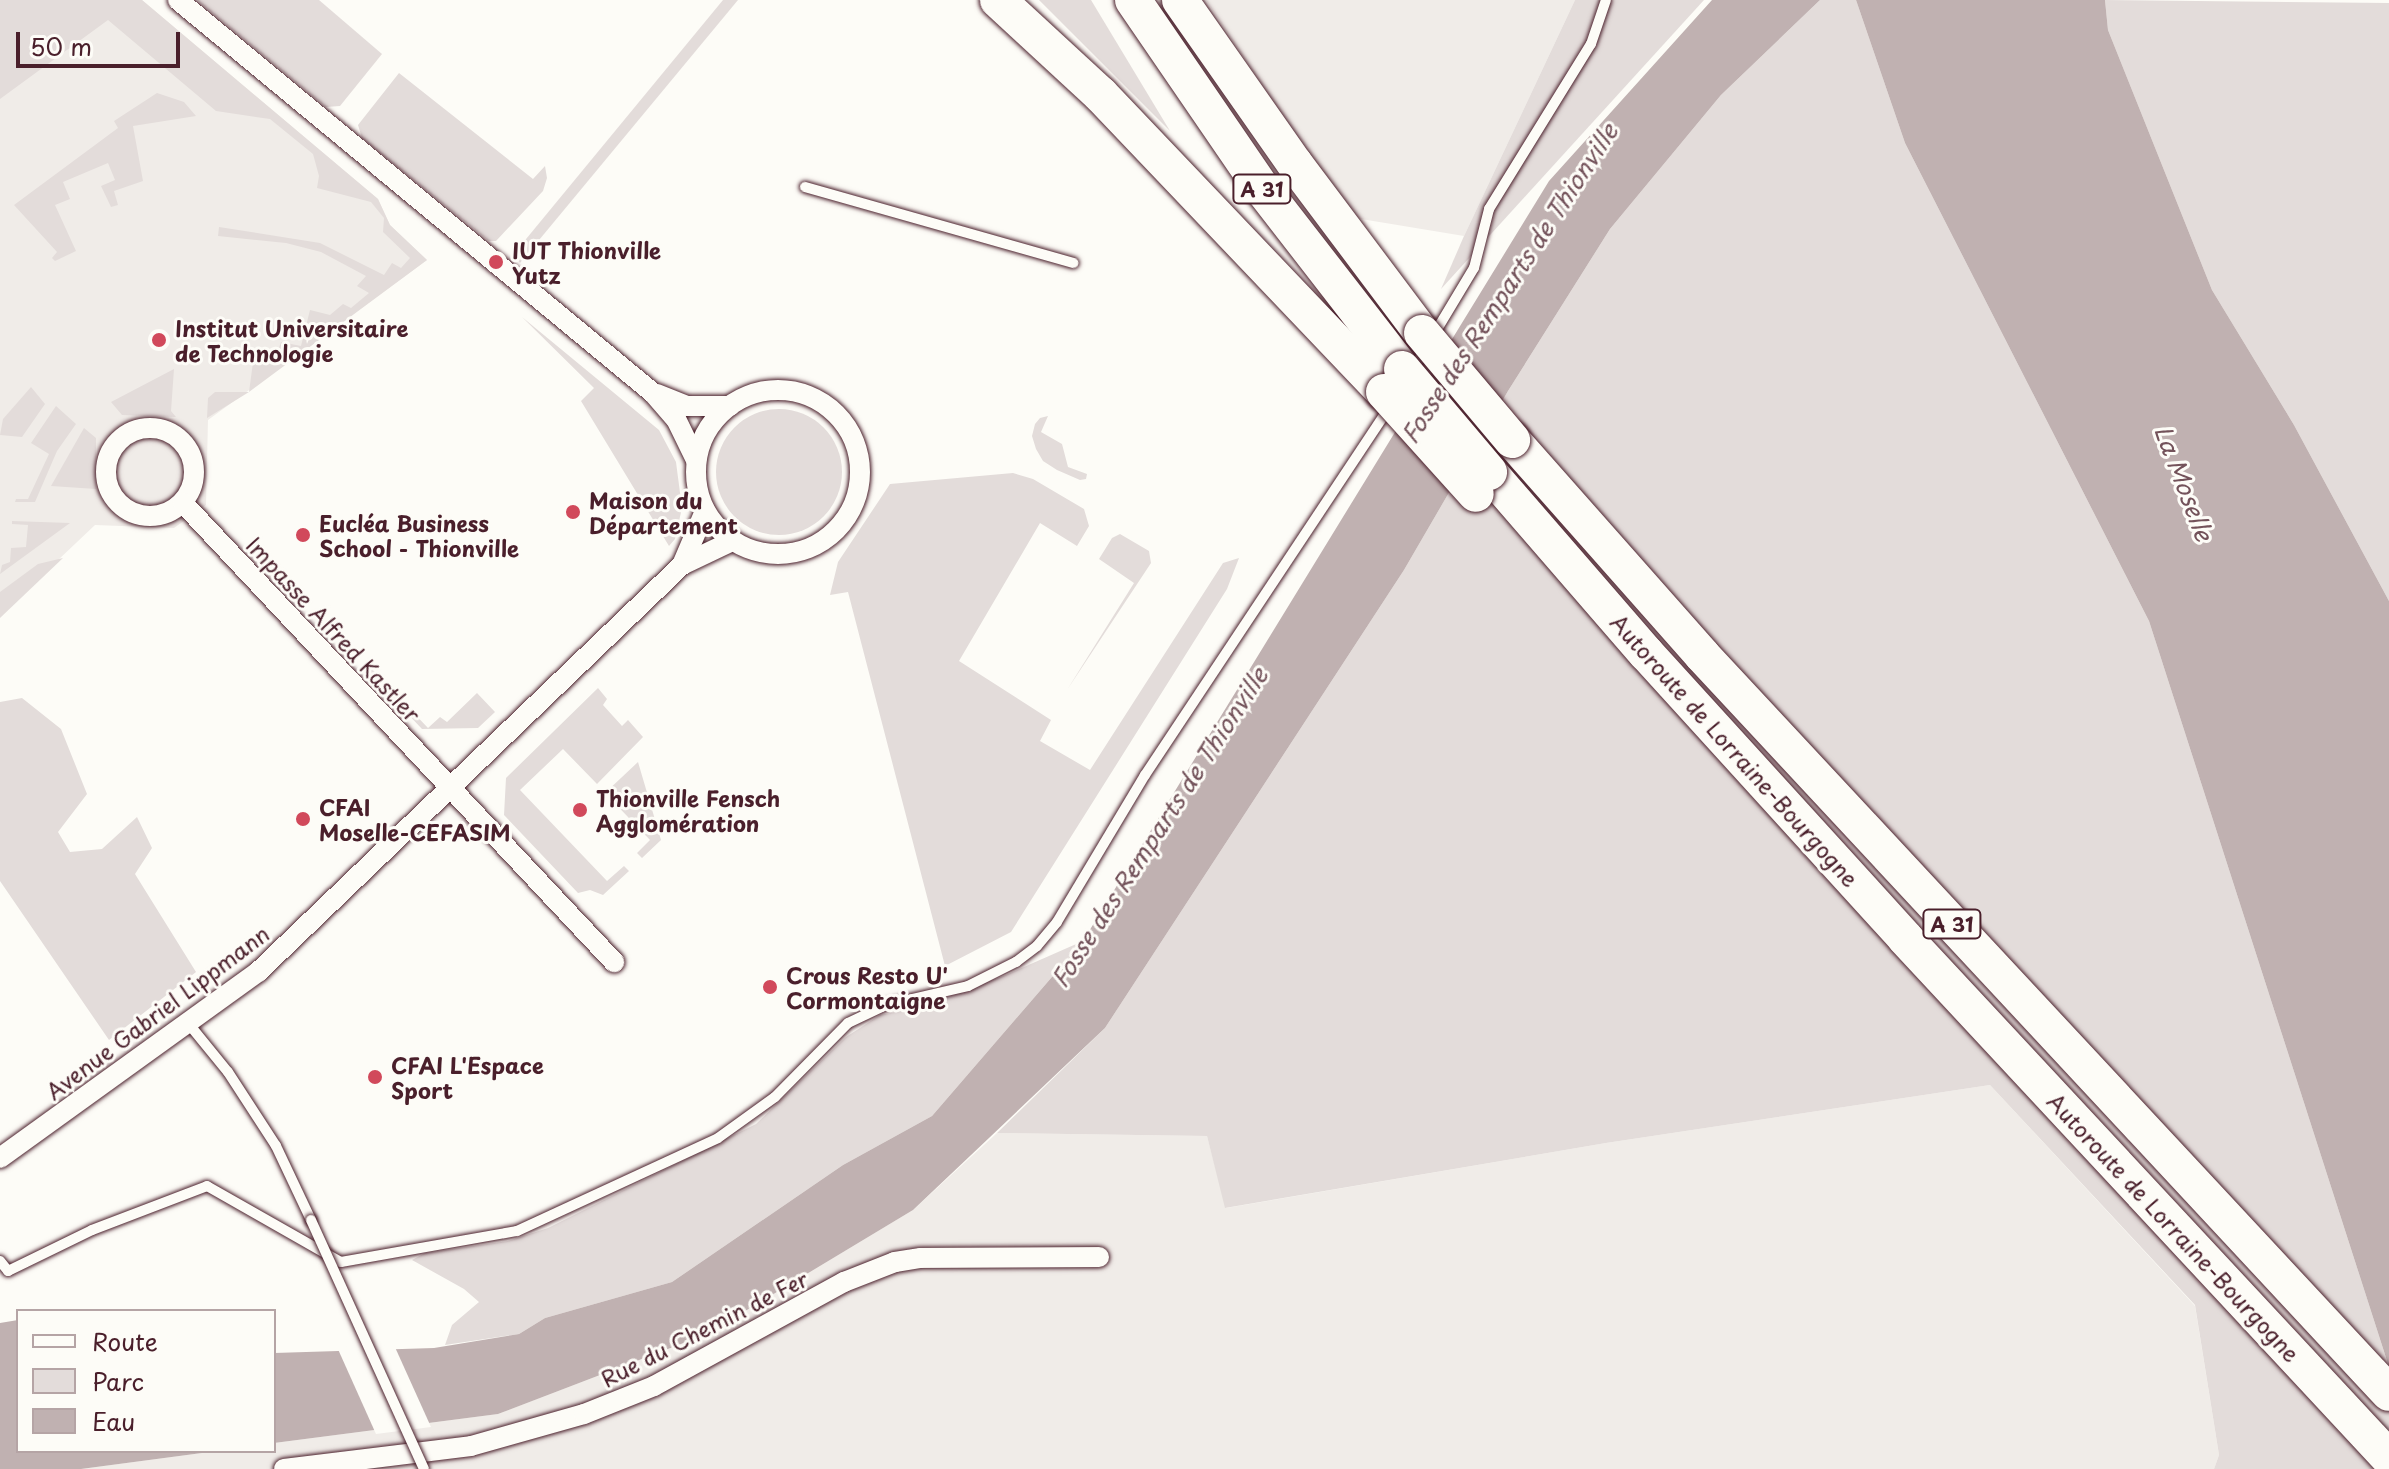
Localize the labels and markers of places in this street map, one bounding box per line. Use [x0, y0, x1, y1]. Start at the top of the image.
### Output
place label: IUT Thionville Yutz [512, 236, 661, 288]
marker: IUT Thionville Yutz [487, 253, 505, 271]
place label: Institut Universitaire de Technologie [175, 314, 408, 366]
marker: Institut Universitaire de Technologie [150, 331, 168, 349]
place label: Maison du Département [589, 486, 738, 538]
marker: Maison du Département [564, 503, 582, 521]
place label: Eucléa Business School - Thionville [319, 509, 520, 560]
marker: Eucléa Business School - Thionville [294, 526, 312, 544]
place label: Thionville Fensch Agglomération [596, 784, 780, 836]
place label: CFAI Moselle-CEFASIM [319, 793, 511, 844]
marker: Thionville Fensch Agglomération [571, 801, 589, 819]
marker: CFAI Moselle-CEFASIM [294, 810, 312, 828]
place label: Crous Resto U' Cormontaigne [786, 961, 948, 1012]
marker: Crous Resto U' Cormontaigne [761, 978, 779, 996]
place label: CFAI L'Espace Sport [391, 1051, 544, 1102]
marker: CFAI L'Espace Sport [366, 1068, 384, 1086]

